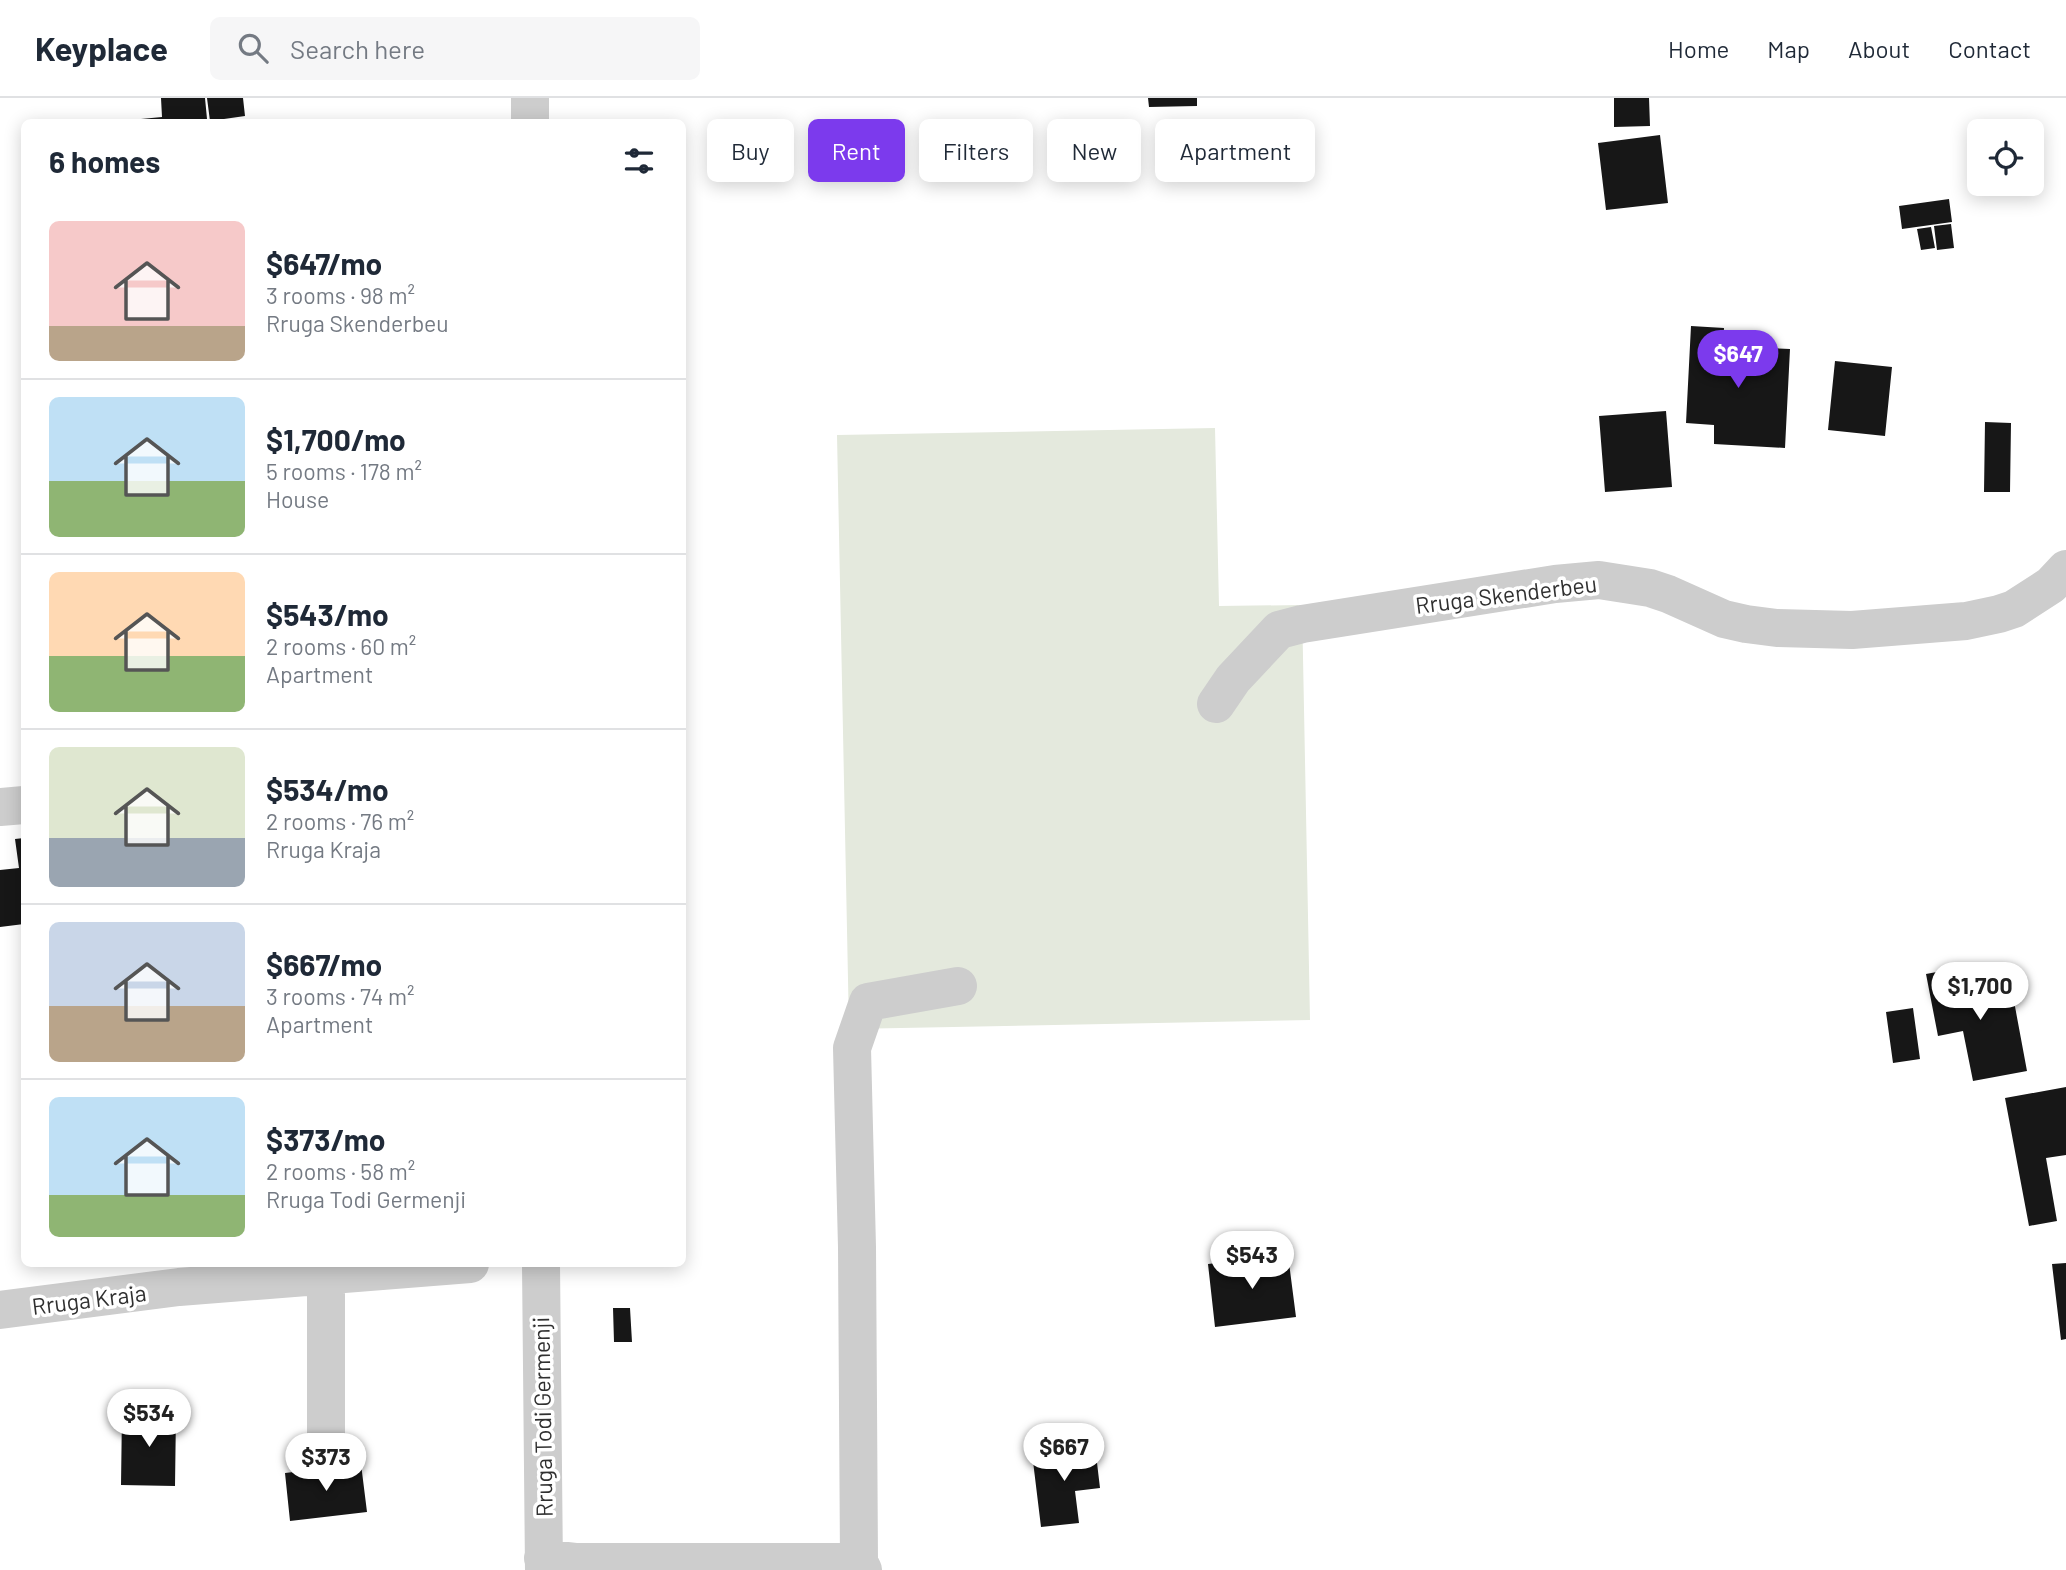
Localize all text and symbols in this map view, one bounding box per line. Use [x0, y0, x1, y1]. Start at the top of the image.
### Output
search box [210, 17, 700, 80]
text: Keyplace [35, 28, 168, 68]
icon: search [234, 29, 272, 67]
text: Search here [290, 33, 425, 64]
text: Home [1668, 34, 1729, 63]
text: Map [1767, 34, 1810, 63]
text: About [1848, 34, 1910, 63]
text: Contact [1948, 34, 2031, 63]
chip: Buy [707, 119, 794, 182]
chip: Rent [808, 119, 905, 182]
chip: Filters [919, 119, 1033, 182]
chip: New [1047, 119, 1141, 182]
chip: Apartment [1155, 119, 1315, 182]
map controls [1967, 119, 2044, 196]
button: locate [1967, 119, 2044, 196]
icon: filters [620, 142, 658, 180]
text: 6 homes [49, 143, 160, 179]
text: $647/mo [266, 245, 382, 281]
icon: home [105, 249, 189, 333]
text: 3 rooms · 98 m² [266, 281, 415, 309]
text: Rruga Skenderbeu [266, 309, 449, 337]
pin: $647 [1697, 330, 1779, 390]
text: $647 [1713, 339, 1763, 367]
text: $1,700/mo [266, 421, 406, 457]
icon: home [105, 425, 189, 509]
text: 5 rooms · 178 m² [266, 457, 422, 485]
text: House [266, 485, 329, 513]
street label: Rruga Skenderbeu [1414, 569, 1598, 619]
text: $543/mo [266, 596, 389, 632]
icon: home [105, 600, 189, 684]
text: 2 rooms · 60 m² [266, 632, 416, 660]
text: Apartment [266, 660, 373, 688]
text: $534/mo [266, 771, 389, 807]
icon: home [105, 775, 189, 859]
text: 2 rooms · 76 m² [266, 807, 414, 835]
text: Rruga Kraja [266, 835, 381, 863]
text: $667/mo [266, 946, 382, 982]
icon: home [105, 950, 189, 1034]
pin: $1,700 [1923, 962, 2037, 1022]
text: $1,700 [1947, 971, 2013, 999]
text: 3 rooms · 74 m² [266, 982, 415, 1010]
text: Apartment [266, 1010, 373, 1038]
text: $373/mo [266, 1121, 385, 1157]
icon: home [105, 1125, 189, 1209]
text: 2 rooms · 58 m² [266, 1157, 415, 1185]
text: Rruga Todi Germenji [266, 1185, 466, 1213]
pin: $543 [1211, 1232, 1293, 1291]
text: $543 [1226, 1240, 1278, 1268]
street label: Rruga Kraja [30, 1278, 148, 1320]
street label: Rruga Todi Germenji [526, 1317, 558, 1517]
pin: $534 [108, 1390, 190, 1449]
text: $534 [123, 1398, 175, 1426]
pin: $667 [1023, 1424, 1105, 1483]
text: $667 [1039, 1432, 1089, 1460]
pin: $373 [285, 1434, 367, 1493]
text: $373 [301, 1442, 351, 1470]

